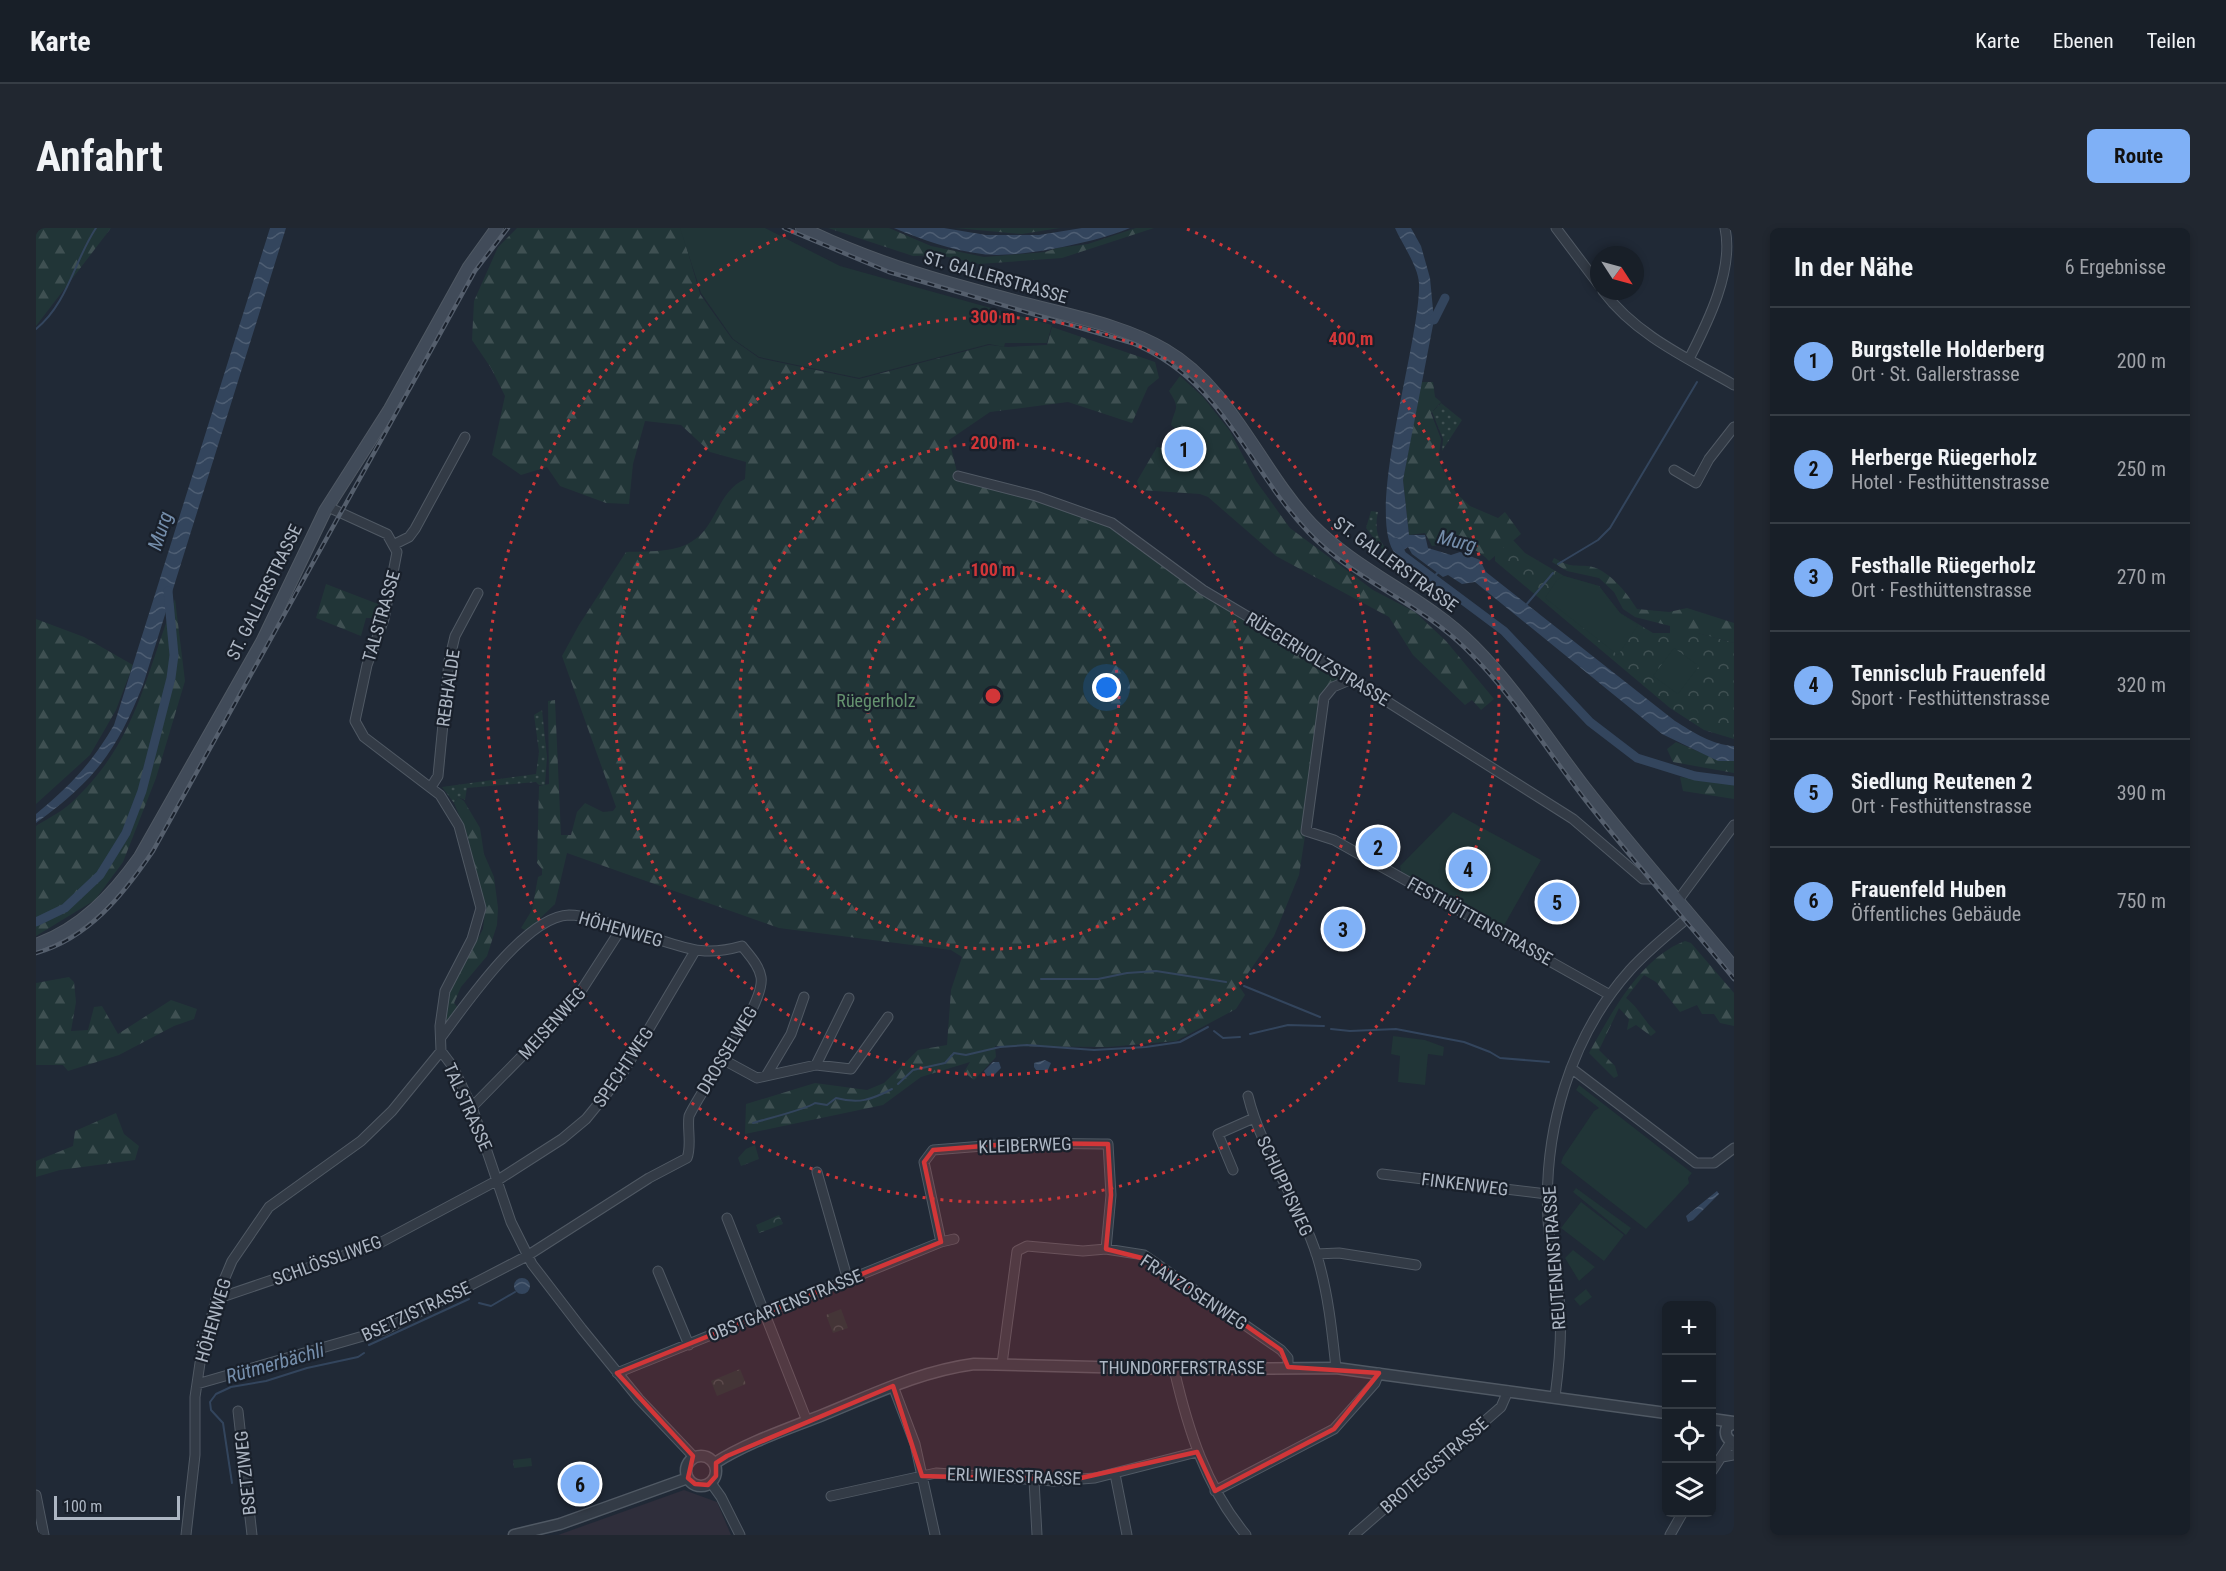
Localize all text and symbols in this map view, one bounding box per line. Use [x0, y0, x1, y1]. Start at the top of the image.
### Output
text: Karte [30, 25, 91, 58]
text: Karte [1975, 29, 2020, 53]
text: Ebenen [2053, 29, 2114, 53]
text: Teilen [2147, 29, 2196, 53]
button: Route [2087, 129, 2190, 183]
text: Anfahrt [36, 132, 163, 181]
street label: ST. GALLERSTRASSE [922, 246, 1070, 308]
north arrow [1590, 246, 1644, 300]
text: In der Nähe [1794, 252, 1913, 282]
text: 6 Ergebnisse [2065, 255, 2166, 279]
text: 300 m [971, 306, 1015, 327]
text: 400 m [1329, 328, 1373, 349]
text: Burgstelle Holderberg [1851, 337, 2045, 362]
text: 1 [1808, 349, 1819, 373]
text: 200 m [2117, 349, 2166, 373]
text: Ort · St. Gallerstrasse [1851, 362, 2020, 386]
pin: 1 [1164, 426, 1204, 472]
text: 200 m [971, 432, 1015, 453]
text: Herberge Rüegerholz [1851, 445, 2037, 470]
text: 2 [1808, 457, 1819, 481]
text: 250 m [2117, 457, 2166, 481]
text: Hotel · Festhüttenstrasse [1851, 470, 2049, 494]
water label: Murg [143, 508, 178, 553]
street label: ST. GALLERSTRASSE [1330, 512, 1462, 616]
street label: ST. GALLERSTRASSE [222, 521, 306, 663]
water label: Murg [1435, 525, 1479, 558]
text: Festhalle Rüegerholz [1851, 553, 2036, 578]
text: 100 m [971, 559, 1015, 580]
text: 3 [1808, 565, 1819, 589]
text: 270 m [2117, 565, 2166, 589]
street label: TALSTRASSE [358, 568, 404, 664]
text: Ort · Festhüttenstrasse [1851, 578, 2032, 602]
street label: RÜEGERHOLZSTRASSE [1242, 608, 1394, 710]
street label: REBHALDE [432, 648, 464, 728]
text: Tennisclub Frauenfeld [1851, 661, 2046, 686]
your location [1092, 673, 1121, 702]
text: 4 [1808, 673, 1819, 697]
text: 320 m [2117, 673, 2166, 697]
centre of rings [983, 686, 1003, 706]
text: Sport · Festhüttenstrasse [1851, 686, 2050, 710]
park label: Rüegerholz [836, 690, 916, 711]
text: Siedlung Reutenen 2 [1851, 769, 2032, 794]
text: 5 [1808, 781, 1819, 805]
text: 390 m [2117, 781, 2166, 805]
text: Ort · Festhüttenstrasse [1851, 794, 2032, 818]
pin: 2 [1358, 824, 1398, 870]
pin: 4 [1448, 846, 1488, 892]
street label: FESTHÜTTENSTRASSE [1404, 872, 1556, 970]
text: Frauenfeld Huben [1851, 877, 2006, 902]
pin: 5 [1538, 880, 1576, 924]
text: 6 [1808, 889, 1819, 913]
text: 750 m [2117, 889, 2166, 913]
text: Öffentliches Gebäude [1851, 902, 2021, 926]
pin: 3 [1324, 906, 1362, 952]
street label: HÖHENWEG [577, 907, 665, 951]
street label: MEISENWEG [514, 983, 590, 1063]
street label: DROSSELWEG [693, 1002, 761, 1098]
street label: SPECHTWEG [589, 1023, 657, 1111]
street label: TALSTRASSE [439, 1060, 497, 1154]
street label: KLEIBERWEG [978, 1133, 1072, 1157]
street label: SCHUPPISWEG [1253, 1133, 1317, 1239]
street label: FINKENWEG [1420, 1168, 1510, 1200]
street label: REUTENENSTRASSE [1538, 1185, 1570, 1331]
street label: SCHLÖSSLIWEG [270, 1231, 384, 1289]
street label: FRANZOSENWEG [1137, 1250, 1251, 1334]
street label: OBSTGARTENSTRASSE [705, 1264, 865, 1346]
street label: HÖHENWEG [191, 1276, 235, 1364]
street label: BSETZISTRASSE [358, 1277, 474, 1345]
map controls [1662, 1301, 1716, 1517]
button: + [1662, 1301, 1716, 1355]
water label: Rütmerbächli [223, 1337, 327, 1388]
button: − [1662, 1355, 1716, 1409]
street label: THUNDORFERSTRASSE [1099, 1357, 1265, 1378]
button: locate [1662, 1409, 1716, 1463]
street label: BROTEGGSTRASSE [1376, 1412, 1492, 1517]
street label: BSETZIWEG [230, 1430, 260, 1516]
pin: 6 [560, 1462, 600, 1506]
street label: ERLIWIESSTRASSE [947, 1463, 1082, 1489]
button: layers [1662, 1463, 1716, 1517]
scale bar [54, 1493, 180, 1520]
text: 100 m [63, 1497, 102, 1516]

